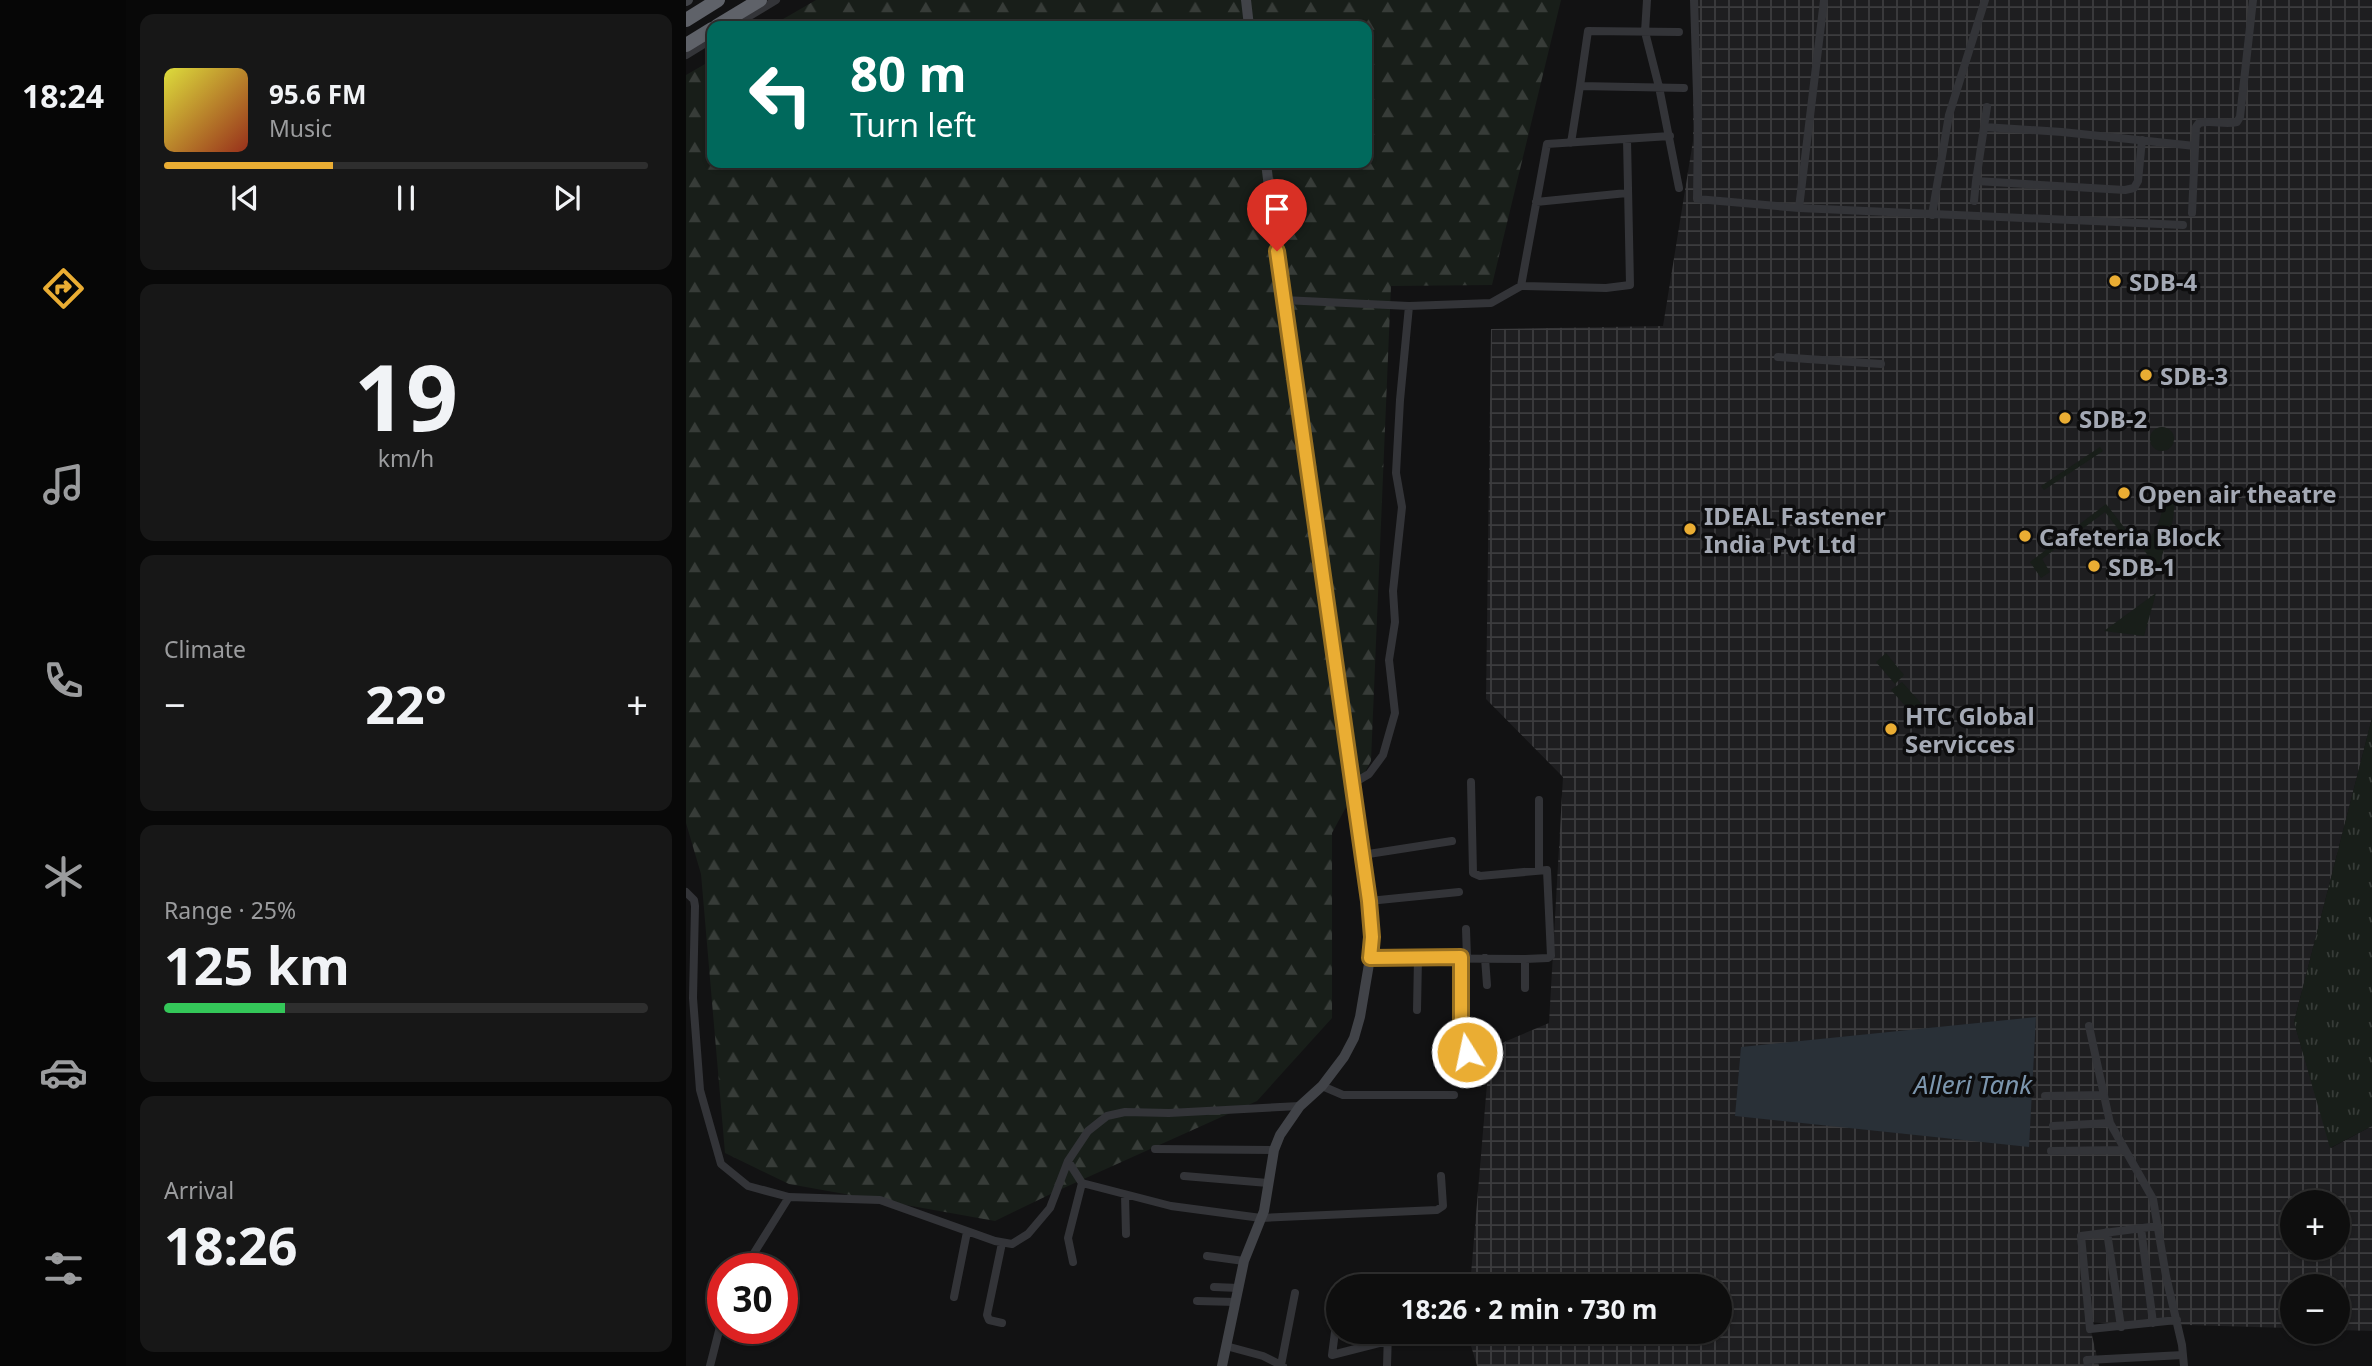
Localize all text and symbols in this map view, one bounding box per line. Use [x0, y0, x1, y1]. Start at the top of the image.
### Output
text: 80 m [850, 40, 967, 106]
icon: left [735, 49, 826, 140]
text: 18:24 [22, 74, 104, 117]
text: 95.6 FM [269, 76, 366, 112]
text: Turn left [850, 103, 976, 146]
text: Music [269, 112, 332, 144]
icon: previous [226, 179, 264, 217]
icon: pause [387, 179, 425, 217]
icon: next [548, 179, 586, 217]
pin [1247, 179, 1307, 251]
icon: arrive [1258, 190, 1296, 228]
icon: directions [39, 264, 88, 313]
place label: SDB-4 [2129, 265, 2197, 298]
marker: SDB-4 [2107, 273, 2123, 289]
text: 19 [354, 334, 458, 458]
place label: SDB-3 [2160, 359, 2228, 392]
marker: SDB-3 [2138, 367, 2154, 383]
place label: SDB-2 [2079, 402, 2147, 435]
marker: SDB-2 [2057, 410, 2073, 426]
text: km/h [378, 442, 434, 474]
icon: music [39, 460, 88, 509]
place label: Open air theatre [2138, 477, 2337, 510]
marker: Open air theatre [2116, 485, 2132, 501]
place label: IDEAL Fastener India Pvt Ltd [1704, 499, 1886, 560]
place label: Cafeteria Block [2039, 520, 2221, 553]
marker: IDEAL Fastener India Pvt Ltd [1682, 521, 1698, 537]
marker: Cafeteria Block [2017, 528, 2033, 544]
place label: SDB-1 [2108, 550, 2176, 583]
marker: SDB-1 [2086, 558, 2102, 574]
text: Climate [164, 633, 246, 665]
icon: phone [39, 656, 88, 705]
text: 22° [365, 668, 447, 739]
text: − [164, 678, 186, 730]
text: + [626, 678, 648, 730]
place label: HTC Global Servicces [1905, 699, 2035, 760]
marker: HTC Global Servicces [1883, 721, 1899, 737]
icon: climate [39, 852, 88, 901]
text: Range · 25% [164, 894, 296, 926]
text: 125 km [164, 929, 350, 1000]
position arrow [1430, 1015, 1504, 1089]
icon: car [39, 1048, 88, 1097]
water label: Alleri Tank [1912, 1066, 2033, 1102]
text: Arrival [164, 1174, 234, 1206]
map controls [2280, 1190, 2350, 1344]
button: + [2280, 1190, 2350, 1260]
text: 18:26 [164, 1209, 298, 1280]
icon: filters [39, 1244, 88, 1293]
speed limit sign: 30 [707, 1253, 798, 1344]
button: − [2280, 1274, 2350, 1344]
text: 18:26 · 2 min · 730 m [1401, 1291, 1657, 1327]

